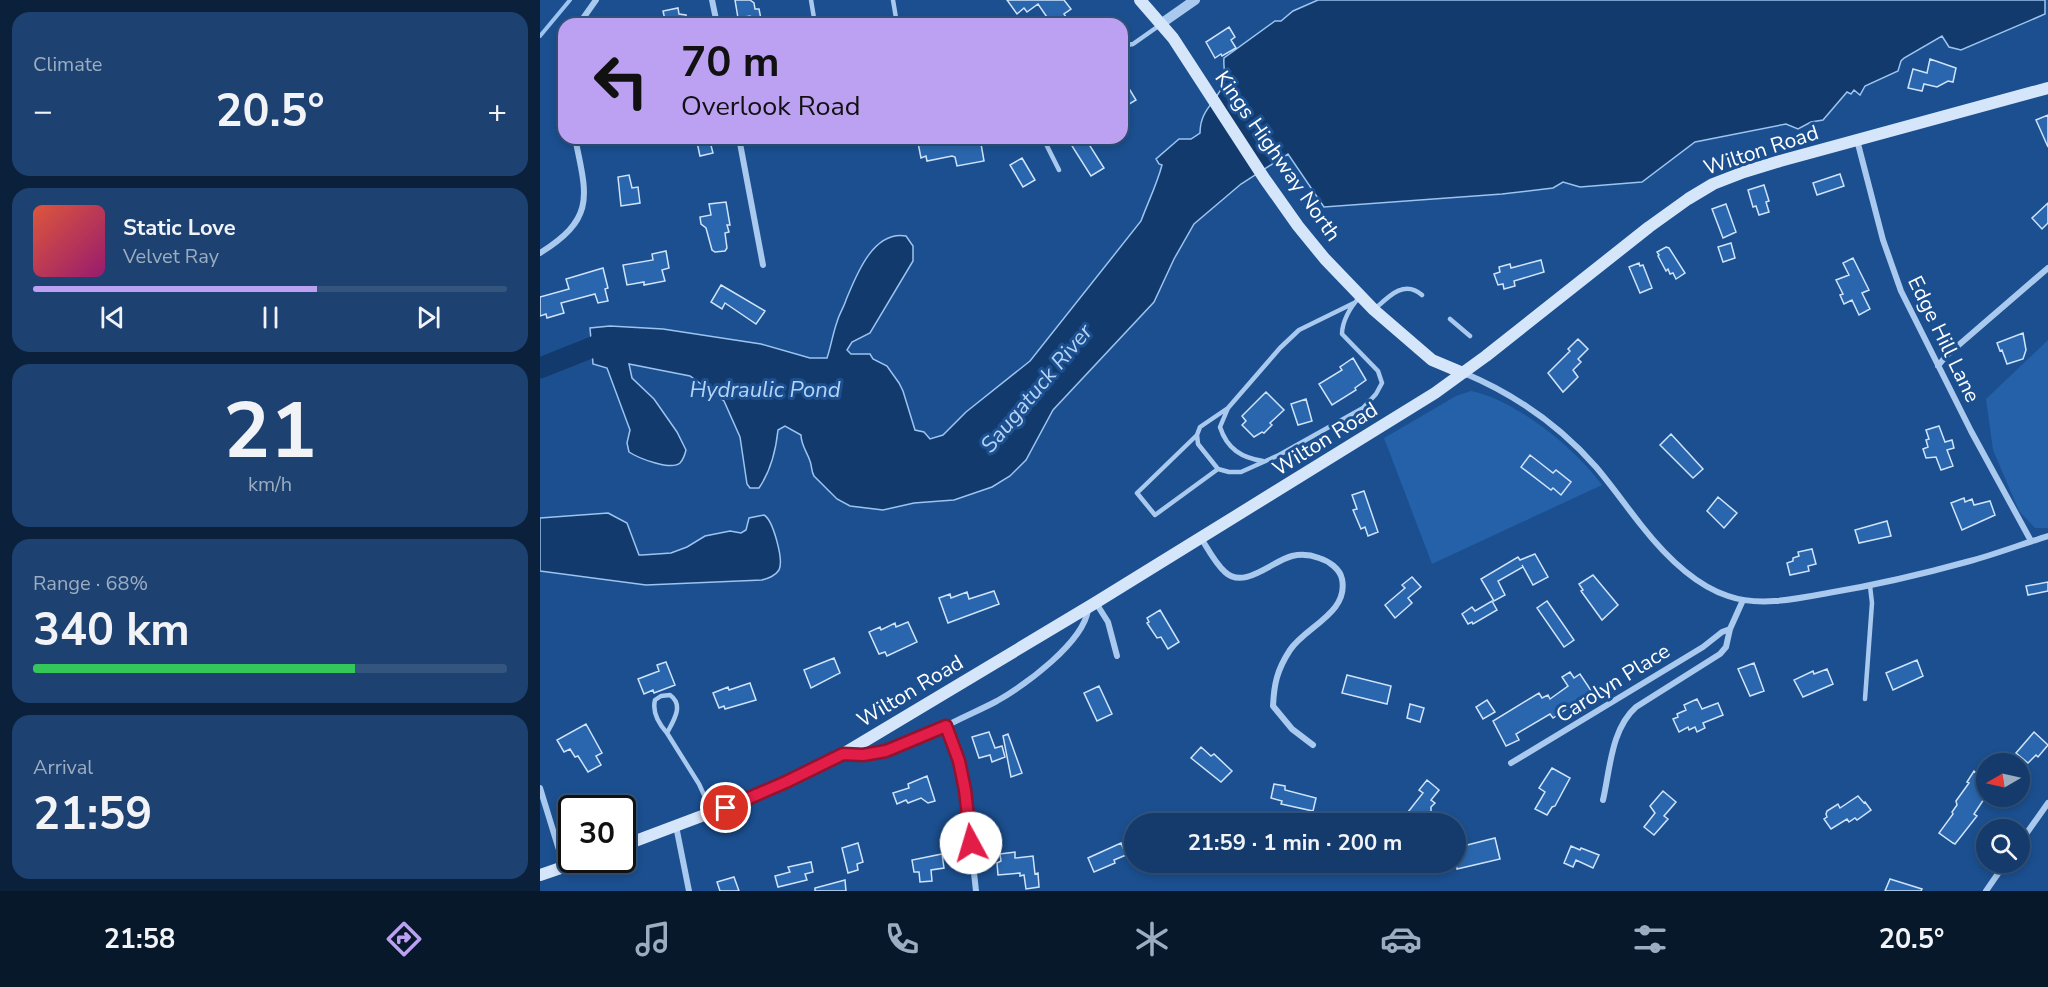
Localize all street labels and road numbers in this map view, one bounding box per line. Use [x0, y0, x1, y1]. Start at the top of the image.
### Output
street label: Kings Highway North [1209, 65, 1347, 247]
street label: Wilton Road [1700, 118, 1822, 182]
street label: Edge Hill Lane [1901, 271, 1987, 407]
street label: Wilton Road [1267, 396, 1383, 482]
street label: Carolyn Place [1551, 637, 1675, 729]
street label: Wilton Road [852, 648, 968, 734]

